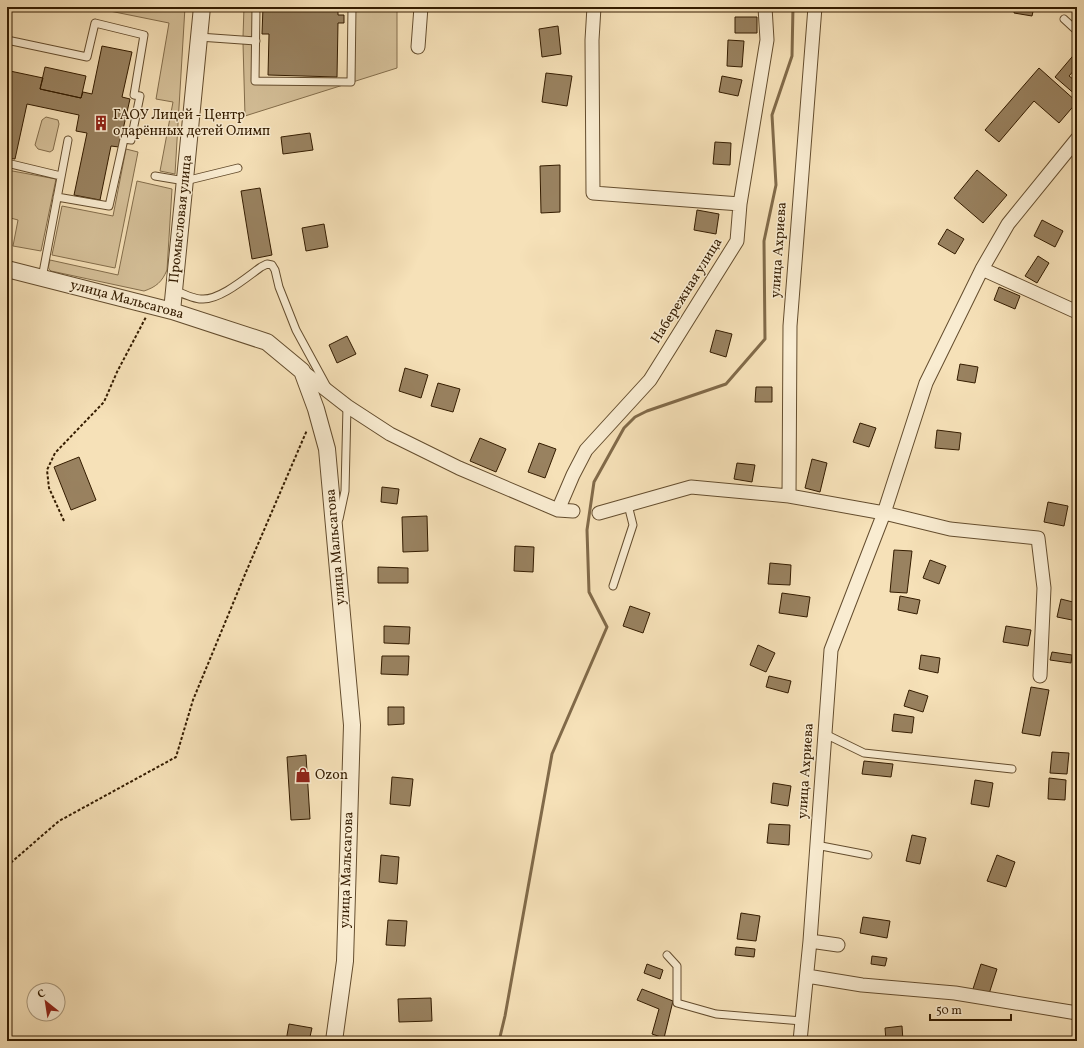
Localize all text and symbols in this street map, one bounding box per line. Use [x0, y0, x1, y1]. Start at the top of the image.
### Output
place label: ГАОУ Лицей - Центр одарённых детей Олимп [113, 106, 270, 141]
building icon: ГАОУ Лицей - Центр одарённых детей Олимп [92, 114, 110, 132]
street label: Промысловая улица [165, 154, 197, 284]
street label: улица Ахриева [766, 201, 792, 299]
street label: Набережная улица [647, 234, 727, 348]
street label: улица Мальсагова [68, 276, 186, 324]
street label: улица Мальсагова [321, 488, 351, 606]
street label: улица Ахриева [793, 722, 819, 820]
shop icon: Ozon [294, 766, 312, 784]
place label: Ozon [315, 766, 348, 785]
street label: улица Мальсагова [335, 811, 359, 929]
north arrow [26, 982, 66, 1022]
text: С [35, 986, 49, 1003]
scale bar [930, 996, 1011, 1022]
text: 50 m [936, 1003, 962, 1019]

